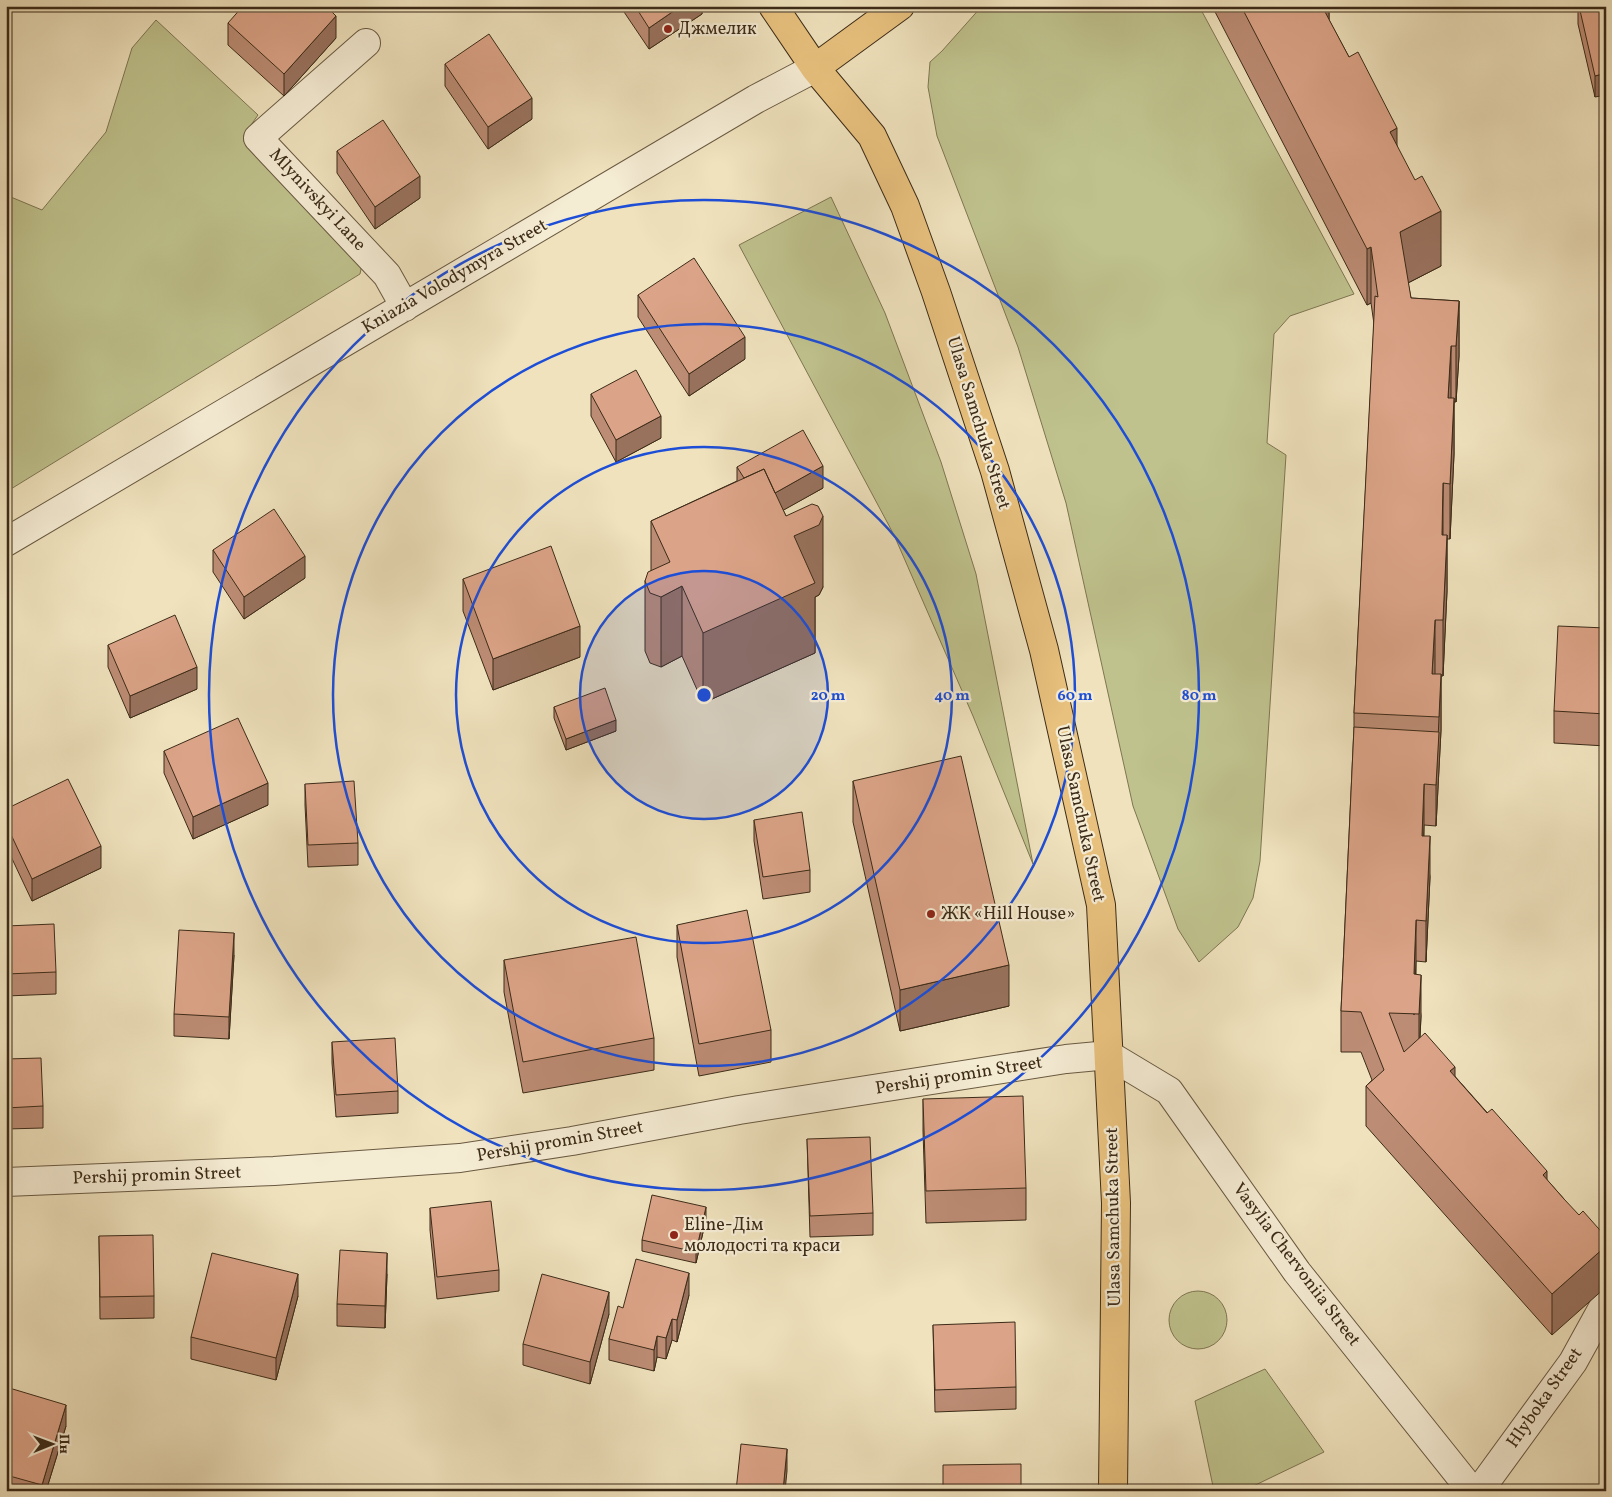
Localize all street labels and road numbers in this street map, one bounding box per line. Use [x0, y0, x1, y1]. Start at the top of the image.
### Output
street label: Mlynivskyi Lane [263, 143, 371, 257]
street label: Kniazia Volodymyra Street [357, 213, 553, 341]
street label: Ulasa Samchuka Street [940, 333, 1016, 513]
street label: Ulasa Samchuka Street [1049, 724, 1111, 904]
street label: Pershij promin Street [874, 1050, 1044, 1102]
street label: Pershij promin Street [475, 1115, 645, 1169]
street label: Ulasa Samchuka Street [1100, 1127, 1128, 1307]
street label: Pershij promin Street [72, 1161, 242, 1191]
street label: Vasylia Chervoniia Street [1226, 1178, 1366, 1352]
street label: Hlyboka Street [1501, 1343, 1589, 1453]

